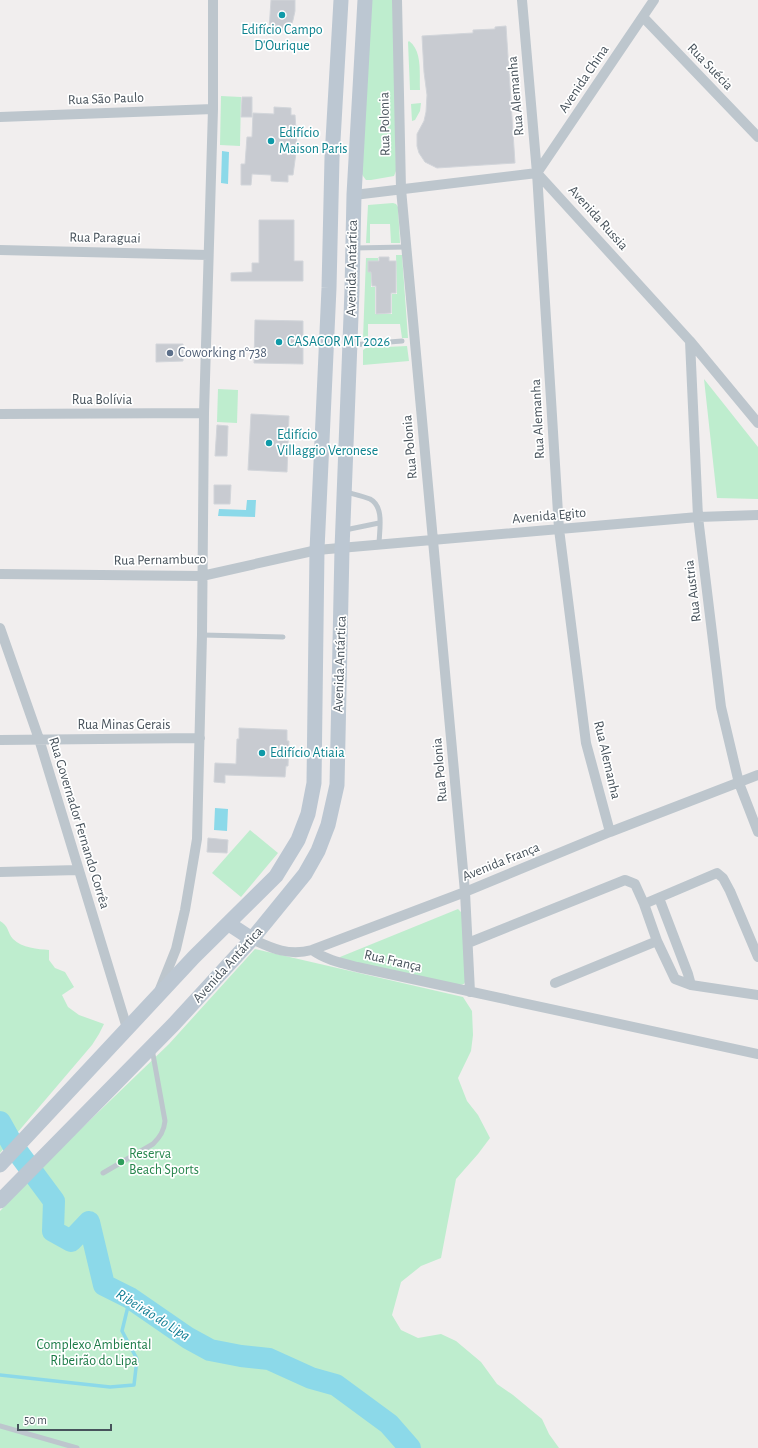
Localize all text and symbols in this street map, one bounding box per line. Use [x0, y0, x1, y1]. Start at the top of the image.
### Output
marker: Edifício Campo D'Ourique [277, 10, 287, 20]
place label: Edifício Campo D'Ourique [241, 23, 323, 53]
street label: Rua Suécia [685, 41, 736, 93]
street label: Avenida China [556, 42, 612, 115]
street label: Rua Alemanha [505, 55, 526, 136]
street label: Rua São Paulo [68, 91, 144, 107]
street label: Rua Polonia [377, 91, 393, 156]
place label: Edifício Maison Paris [279, 126, 348, 156]
marker: Edifício Maison Paris [266, 136, 276, 146]
street label: Avenida Russia [566, 183, 631, 253]
street label: Avenida Antártica [344, 219, 360, 316]
street label: Rua Paraguai [69, 230, 141, 246]
place label: CASACOR MT 2026 [287, 335, 390, 349]
marker: CASACOR MT 2026 [274, 337, 284, 347]
place label: Coworking n°738 [178, 346, 267, 360]
marker: Coworking n°738 [165, 348, 175, 358]
street label: Rua Alemanha [529, 378, 547, 459]
street label: Rua Bolívia [72, 393, 133, 407]
street label: Rua Polonia [400, 414, 420, 480]
place label: Edifício Villaggio Veronese [277, 428, 378, 458]
marker: Edifício Villaggio Veronese [264, 438, 274, 448]
street label: Avenida Egito [511, 506, 587, 526]
street label: Rua Pernambuco [114, 552, 206, 568]
street label: Rua Austria [682, 559, 704, 623]
street label: Avenida Antártica [331, 615, 349, 713]
street label: Rua Minas Gerais [77, 718, 171, 732]
street label: Rua Alemanha [591, 719, 623, 801]
street label: Rua Governador Fernando Corrêa [46, 735, 112, 911]
street label: Rua Polonia [430, 737, 450, 803]
place label: Edifício Atiaia [270, 746, 345, 760]
marker: Edifício Atiaia [257, 748, 267, 758]
street label: Avenida França [460, 840, 542, 884]
street label: Avenida Antártica [190, 924, 266, 1006]
street label: Rua França [363, 948, 424, 975]
place label: Reserva Beach Sports [129, 1147, 199, 1177]
marker: Reserva Beach Sports [116, 1157, 126, 1167]
water label: Ribeirão do Lipa [113, 1286, 193, 1344]
park label: Complexo Ambiental Ribeirão do Lipa [37, 1338, 151, 1368]
scale bar [18, 1406, 111, 1432]
text: 50 m [24, 1414, 47, 1426]

